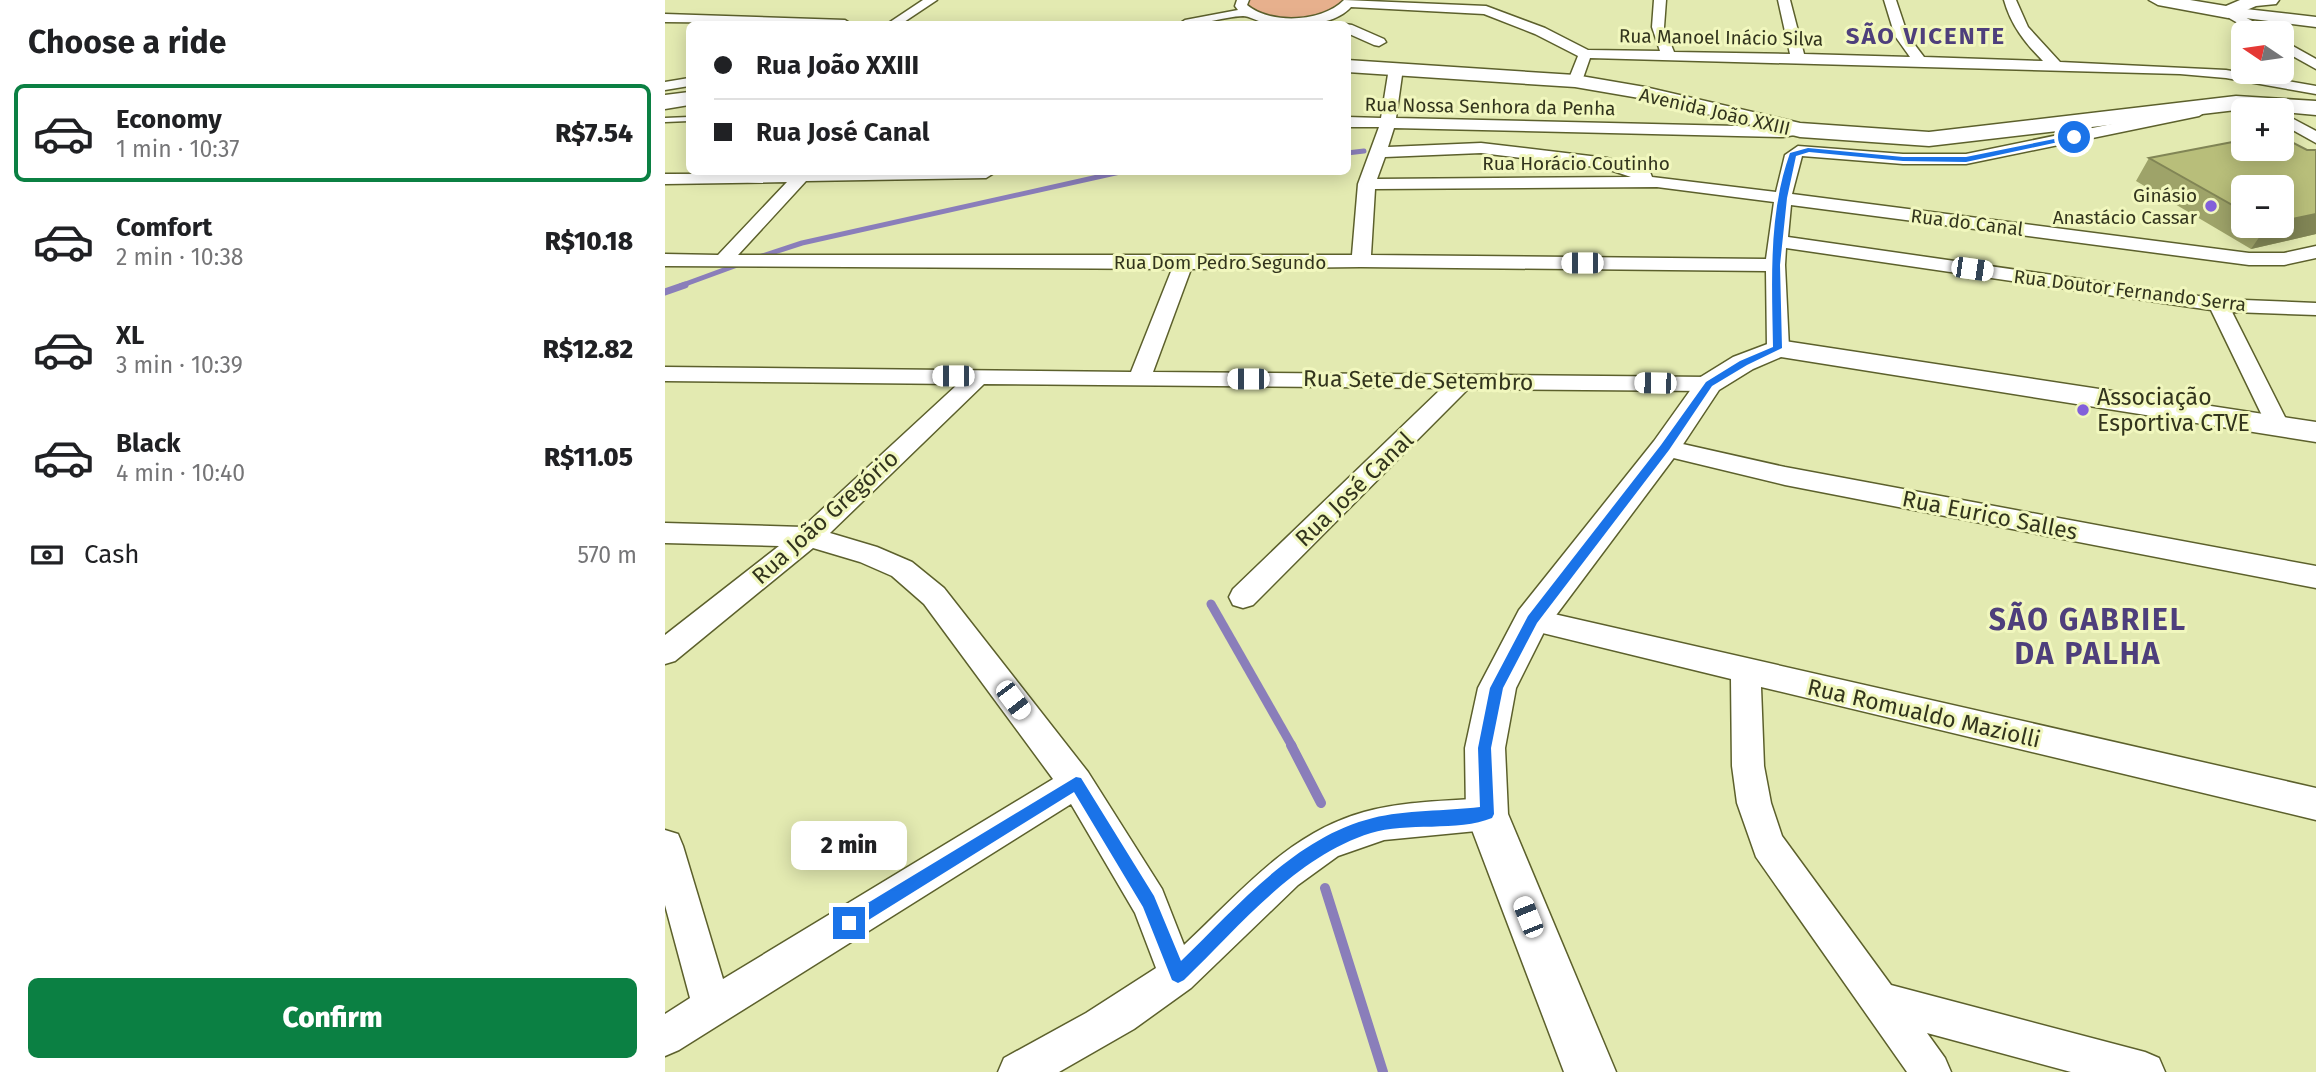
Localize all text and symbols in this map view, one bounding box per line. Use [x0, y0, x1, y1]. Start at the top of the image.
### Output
north arrow [2231, 21, 2294, 84]
map controls [2231, 21, 2294, 238]
district label: SÃO VICENTE [1846, 22, 2006, 50]
text: Choose a ride [28, 23, 226, 61]
street label: Rua Manoel Inácio Silva [1619, 24, 1823, 51]
text: Rua João XXIII [756, 50, 919, 81]
street label: Avenida João XXIII [1637, 83, 1793, 140]
street label: Rua Nossa Senhora da Penha [1364, 93, 1616, 120]
button: + [2231, 98, 2294, 161]
icon: car [32, 102, 95, 165]
text: Economy [116, 104, 222, 135]
text: Rua José Canal [756, 117, 929, 148]
text: R$7.54 [555, 118, 633, 149]
route start [2058, 121, 2090, 153]
text: 1 min · 10:37 [116, 135, 240, 163]
street label: Rua Horácio Coutinho [1482, 152, 1670, 175]
button: − [2231, 175, 2294, 238]
place label: Ginásio Anastácio Cassar [2053, 184, 2198, 229]
marker: Ginásio Anastácio Cassar [2203, 198, 2219, 214]
street label: Rua do Canal [1909, 204, 2025, 241]
icon: car [32, 210, 95, 273]
text: Comfort [116, 212, 212, 243]
text: R$10.18 [545, 226, 633, 257]
text: 2 min · 10:38 [116, 243, 244, 271]
street label: Rua Dom Pedro Segundo [1114, 251, 1326, 274]
car [1562, 253, 1604, 274]
car [1950, 256, 1995, 282]
street label: Rua Doutor Fernando Serra [2012, 265, 2247, 316]
icon: car [32, 318, 95, 381]
text: XL [116, 320, 144, 351]
text: R$12.82 [543, 334, 633, 365]
text: 3 min · 10:39 [116, 351, 243, 379]
street label: Rua Sete de Setembro [1303, 364, 1533, 396]
car [933, 366, 975, 387]
car [1228, 369, 1270, 390]
car [1634, 372, 1677, 394]
place label: Associação Esportiva CTVE [2097, 383, 2250, 437]
marker: Associação Esportiva CTVE [2075, 402, 2091, 418]
street label: Rua José Canal [1289, 425, 1419, 552]
icon: car [32, 426, 95, 489]
text: Black [116, 428, 181, 459]
text: R$11.05 [544, 442, 633, 473]
street label: Rua João Gregório [746, 444, 904, 590]
text: 4 min · 10:40 [116, 459, 245, 487]
street label: Rua Eurico Salles [1900, 484, 2080, 546]
icon: cash [28, 536, 66, 574]
text: Cash [84, 539, 140, 570]
text: 570 m [577, 541, 637, 569]
district label: SÃO GABRIEL DA PALHA [1989, 601, 2187, 672]
street label: Rua Romualdo Maziolli [1805, 673, 2043, 753]
car [992, 677, 1035, 723]
callout: 2 min [791, 822, 907, 870]
text: 2 min [821, 831, 877, 859]
car [1511, 894, 1546, 940]
route end [833, 907, 865, 939]
button: Confirm [28, 978, 637, 1058]

